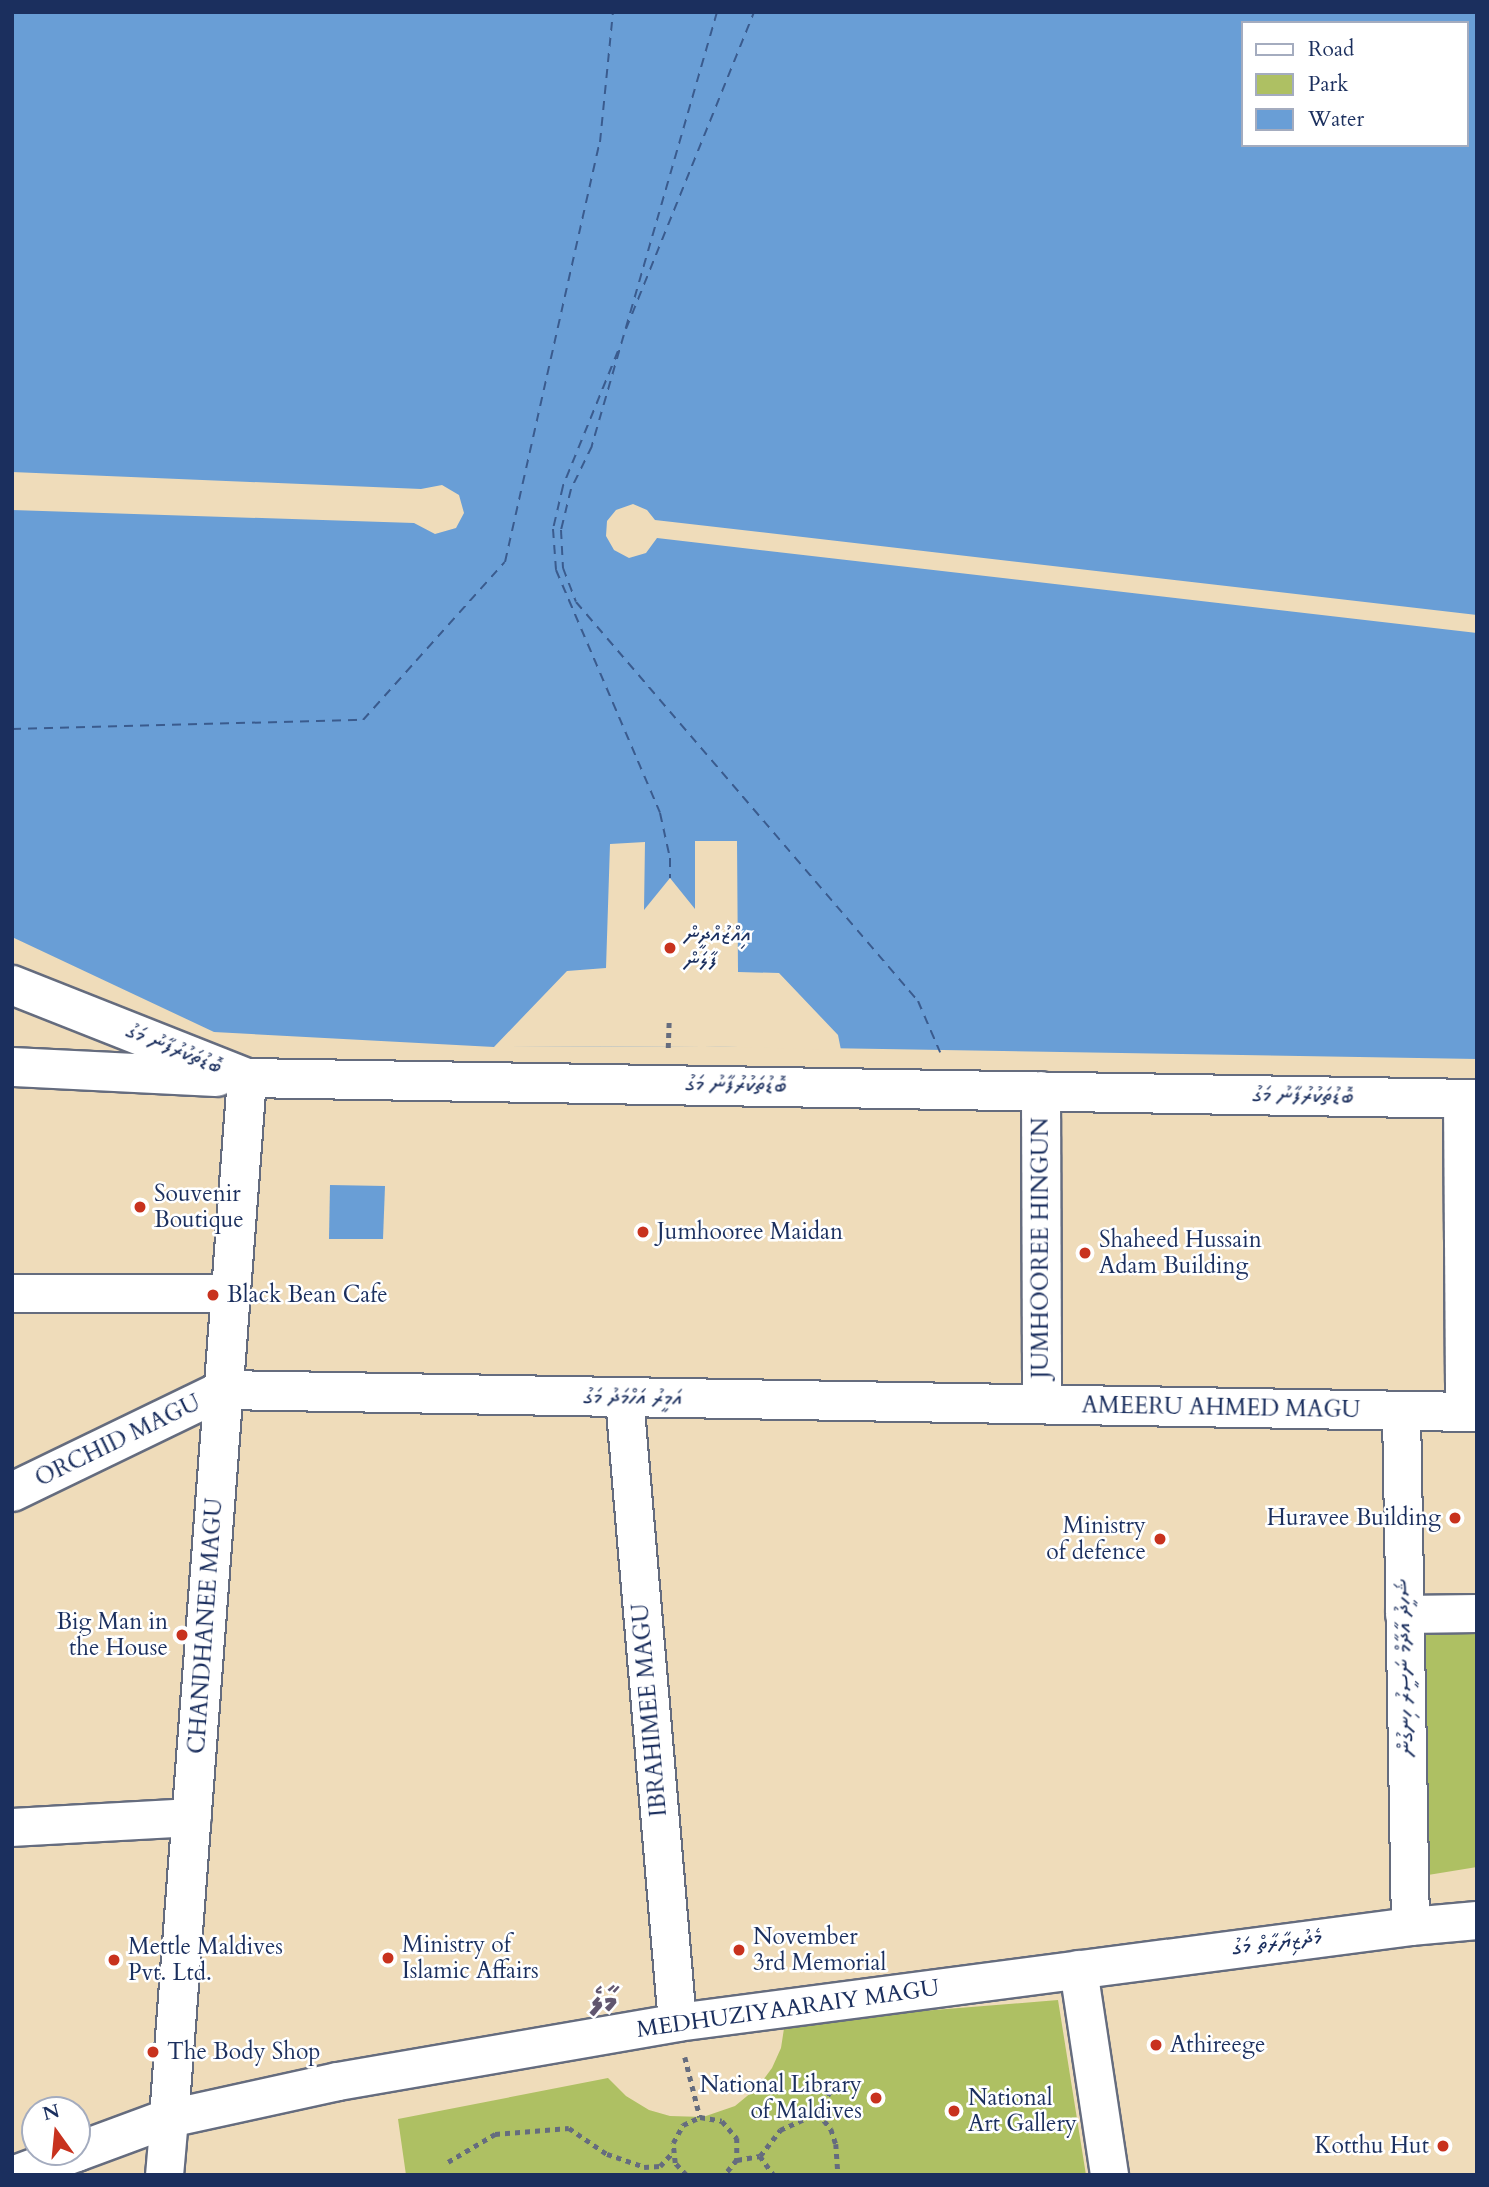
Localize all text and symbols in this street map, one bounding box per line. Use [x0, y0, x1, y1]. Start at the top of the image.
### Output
legend [1240, 21, 1468, 147]
text: Road [1308, 35, 1354, 64]
text: Park [1308, 70, 1348, 99]
text: Water [1308, 105, 1364, 134]
place label: އިއްޒުއްދީން ފާލަން [684, 921, 751, 975]
marker: އިއްޒުއްދީން ފާލަން [662, 940, 678, 956]
street label: ބޮޑުތަކުރުފާނު މަގު [122, 1017, 226, 1081]
street label: ބޮޑުތަކުރުފާނު މަގު [685, 1070, 787, 1100]
street label: ބޮޑުތަކުރުފާނު މަގު [1252, 1081, 1354, 1111]
street label: JUMHOOREE HINGUN [1027, 1117, 1055, 1379]
place label: Souvenir Boutique [154, 1180, 244, 1234]
marker: Souvenir Boutique [132, 1199, 148, 1215]
place label: Jumhooree Maidan [657, 1218, 843, 1246]
marker: Jumhooree Maidan [635, 1224, 651, 1240]
place label: Shaheed Hussain Adam Building [1099, 1226, 1262, 1280]
marker: Shaheed Hussain Adam Building [1077, 1245, 1093, 1261]
place label: Black Bean Cafe [227, 1281, 388, 1309]
marker: Black Bean Cafe [205, 1287, 221, 1303]
street label: އަމީރު އަހްމަދު މަގު [583, 1383, 683, 1413]
street label: ORCHID MAGU [31, 1389, 205, 1493]
street label: AMEERU AHMED MAGU [1081, 1392, 1361, 1424]
street label: CHANDHANEE MAGU [183, 1497, 229, 1755]
place label: Huravee Building [1267, 1504, 1441, 1532]
marker: Huravee Building [1447, 1510, 1463, 1526]
place label: Ministry of defence [1046, 1512, 1146, 1566]
marker: Ministry of defence [1152, 1531, 1168, 1547]
street label: ޝަހީދު އާދާމް ނަސީރު ހިނގުން [1390, 1579, 1420, 1757]
street label: IBRAHIMEE MAGU [627, 1602, 673, 1818]
place label: Big Man in the House [56, 1608, 168, 1662]
marker: Big Man in the House [174, 1627, 190, 1643]
place label: November 3rd Memorial [753, 1923, 886, 1977]
street label: މެދުޒިޔާރާތް މަގު [1231, 1924, 1323, 1962]
place label: Ministry of Islamic Affairs [402, 1931, 539, 1985]
place label: Mettle Maldives Pvt. Ltd. [128, 1933, 283, 1987]
marker: November 3rd Memorial [731, 1942, 747, 1958]
marker: Ministry of Islamic Affairs [380, 1950, 396, 1966]
marker: Mettle Maldives Pvt. Ltd. [106, 1952, 122, 1968]
street label: MEDHUZIYAARAIY MAGU [635, 1974, 941, 2044]
district label: މާލެ [589, 1979, 617, 2023]
place label: Athireege [1170, 2031, 1265, 2059]
marker: Athireege [1148, 2037, 1164, 2053]
place label: The Body Shop [167, 2038, 321, 2066]
marker: The Body Shop [145, 2044, 161, 2060]
place label: National Library of Maldives [700, 2071, 862, 2125]
place label: National Art Gallery [968, 2084, 1077, 2138]
marker: National Library of Maldives [868, 2090, 884, 2106]
north arrow [21, 2096, 91, 2166]
text: N [40, 2098, 62, 2127]
marker: National Art Gallery [946, 2103, 962, 2119]
place label: Kotthu Hut [1314, 2132, 1429, 2160]
marker: Kotthu Hut [1435, 2138, 1451, 2154]

